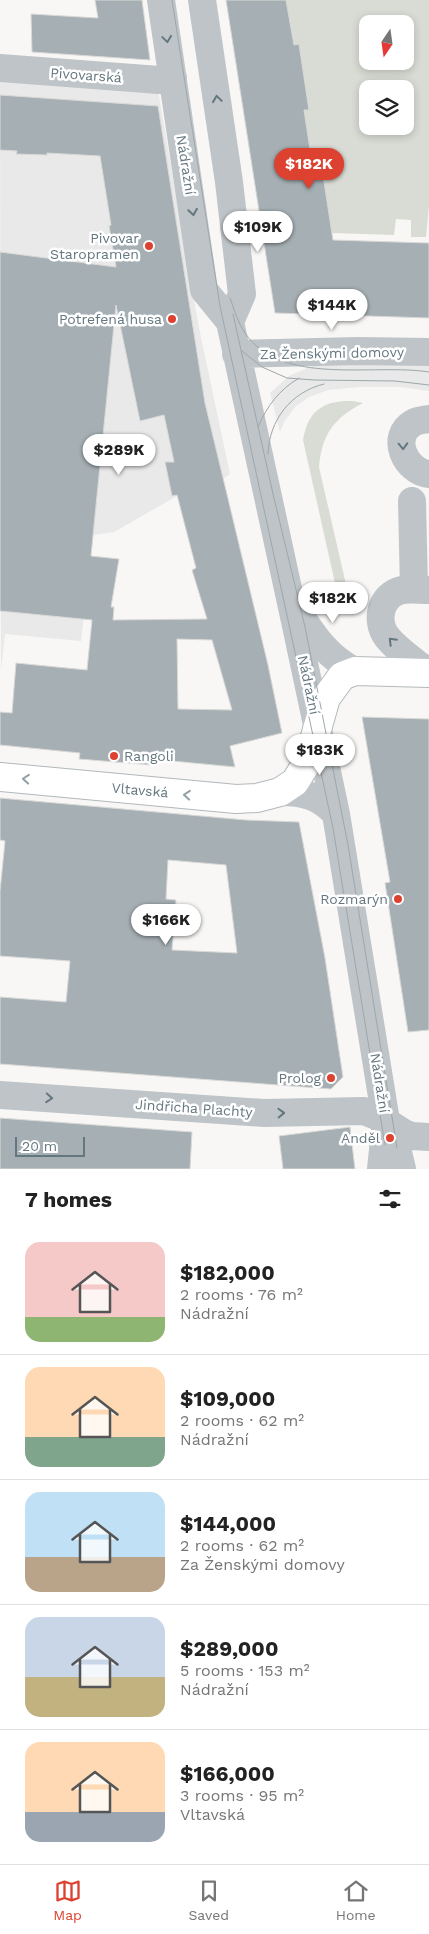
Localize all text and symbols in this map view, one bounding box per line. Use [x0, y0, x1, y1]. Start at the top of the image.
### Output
north arrow [359, 15, 414, 70]
map controls [359, 15, 414, 135]
one-way arrow [161, 35, 172, 43]
street label: Pivovarská [50, 65, 122, 85]
button: layers [359, 80, 414, 135]
one-way arrow [212, 95, 223, 103]
street label: Nádražní [173, 134, 199, 196]
pin: $182K [274, 148, 344, 190]
text: $182K [285, 154, 333, 173]
one-way arrow [187, 208, 197, 217]
pin: $109K [223, 210, 293, 253]
text: $109K [234, 217, 282, 236]
place label: Pivovar Staropramen [50, 230, 139, 262]
marker: Pivovar Staropramen [143, 240, 155, 252]
pin: $144K [297, 288, 367, 331]
text: $144K [308, 295, 356, 314]
place label: Potrefená husa [59, 311, 162, 327]
marker: Potrefená husa [166, 313, 178, 325]
street label: Za Ženskými domovy [260, 344, 405, 362]
pin: $289K [84, 434, 154, 476]
text: $289K [94, 440, 144, 459]
one-way arrow [398, 442, 409, 450]
pin: $182K [298, 582, 368, 624]
text: $182K [309, 588, 357, 607]
one-way arrow [389, 638, 398, 647]
street label: Nádražní [295, 654, 323, 716]
pin: $183K [285, 734, 355, 776]
text: $183K [296, 740, 344, 759]
place label: Rangoli [124, 748, 174, 764]
marker: Rangoli [108, 750, 120, 762]
one-way arrow [21, 774, 29, 785]
street label: Vltavská [111, 780, 169, 800]
one-way arrow [183, 789, 191, 800]
place label: Rozmarýn [320, 891, 388, 907]
marker: Rozmarýn [392, 893, 404, 905]
pin: $166K [131, 904, 201, 946]
text: $166K [142, 910, 190, 929]
street label: Nádražní [367, 1052, 393, 1114]
place label: Prolog [278, 1070, 322, 1086]
marker: Prolog [325, 1072, 337, 1084]
one-way arrow [45, 1093, 53, 1104]
street label: Jindřicha Plachty [135, 1096, 254, 1120]
one-way arrow [277, 1107, 285, 1118]
place label: Anděl [341, 1130, 381, 1146]
marker: Anděl [384, 1132, 396, 1144]
scale bar [15, 1134, 85, 1157]
text: 20 m [22, 1138, 57, 1154]
icon: filters [376, 1185, 404, 1213]
text: 7 homes [25, 1187, 112, 1212]
text: $182,000 [180, 1260, 275, 1285]
icon: home [65, 1262, 125, 1322]
text: 2 rooms · 76 m² [180, 1285, 303, 1304]
text: Nádražní [180, 1304, 249, 1323]
text: $109,000 [180, 1386, 275, 1411]
icon: home [65, 1387, 125, 1447]
text: 2 rooms · 62 m² [180, 1411, 304, 1430]
text: Nádražní [180, 1430, 249, 1449]
text: $144,000 [180, 1511, 276, 1536]
icon: home [65, 1512, 125, 1572]
text: 2 rooms · 62 m² [180, 1536, 304, 1555]
text: Za Ženskými domovy [180, 1555, 345, 1574]
text: $289,000 [180, 1636, 278, 1661]
icon: home [65, 1637, 125, 1697]
text: 5 rooms · 153 m² [180, 1661, 310, 1680]
text: Nádražní [180, 1680, 249, 1699]
text: $166,000 [180, 1761, 275, 1786]
icon: home [65, 1762, 125, 1822]
text: 3 rooms · 95 m² [180, 1786, 304, 1805]
text: Vltavská [180, 1805, 245, 1824]
tab: Map [53, 1877, 82, 1923]
tab: Saved [188, 1877, 229, 1923]
tab: Home [336, 1877, 376, 1923]

